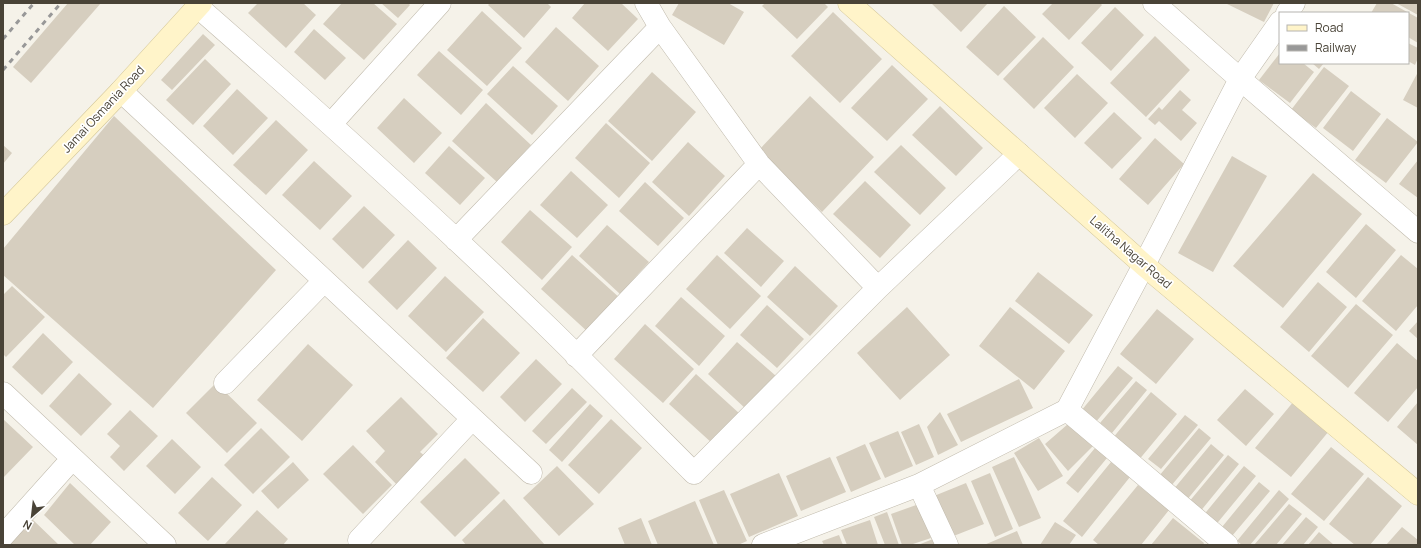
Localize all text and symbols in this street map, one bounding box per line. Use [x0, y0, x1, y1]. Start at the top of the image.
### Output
legend [1279, 12, 1409, 64]
text: Road [1315, 19, 1343, 36]
text: Railway [1315, 39, 1357, 56]
street label: Jamai Osmania Road [58, 62, 148, 156]
street label: Lalitha Nagar Road [1086, 212, 1176, 292]
north arrow [12, 496, 52, 536]
text: N [20, 517, 34, 534]

